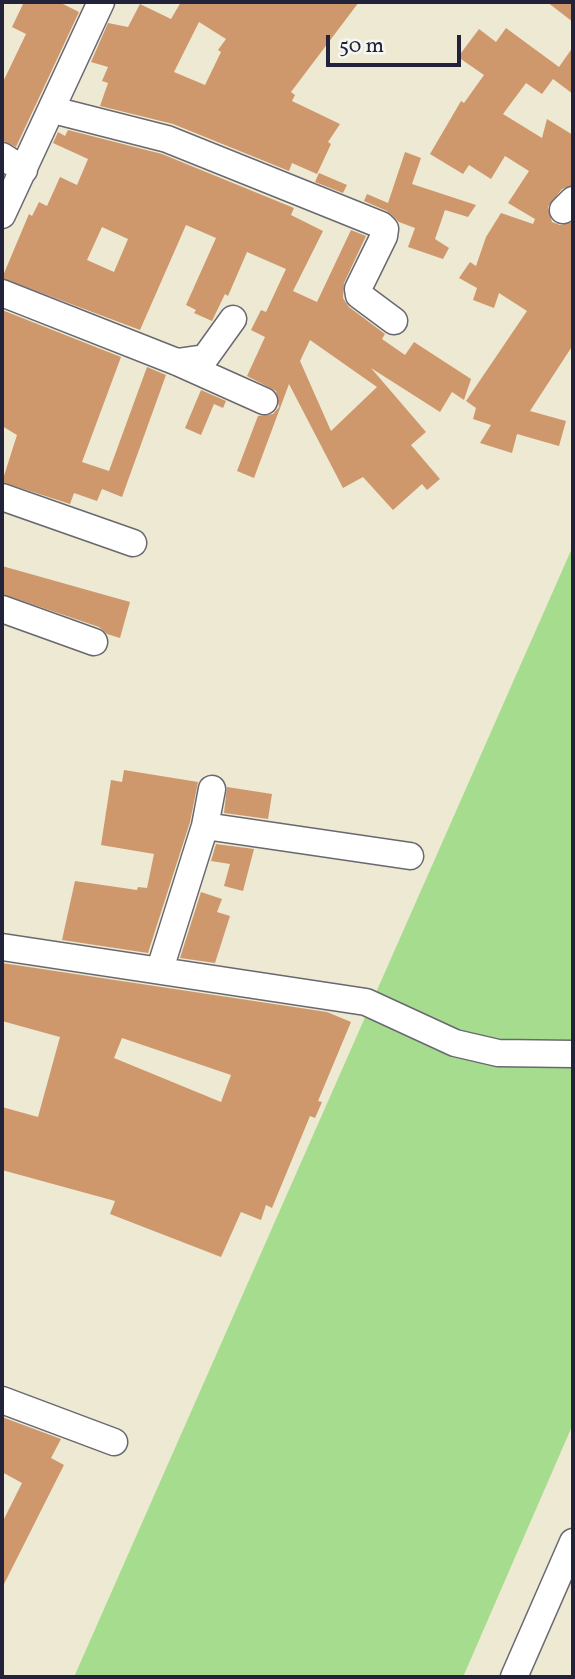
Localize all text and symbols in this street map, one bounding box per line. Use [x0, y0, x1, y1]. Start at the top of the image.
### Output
scale bar [330, 21, 465, 65]
text: 50 m [339, 32, 384, 61]

